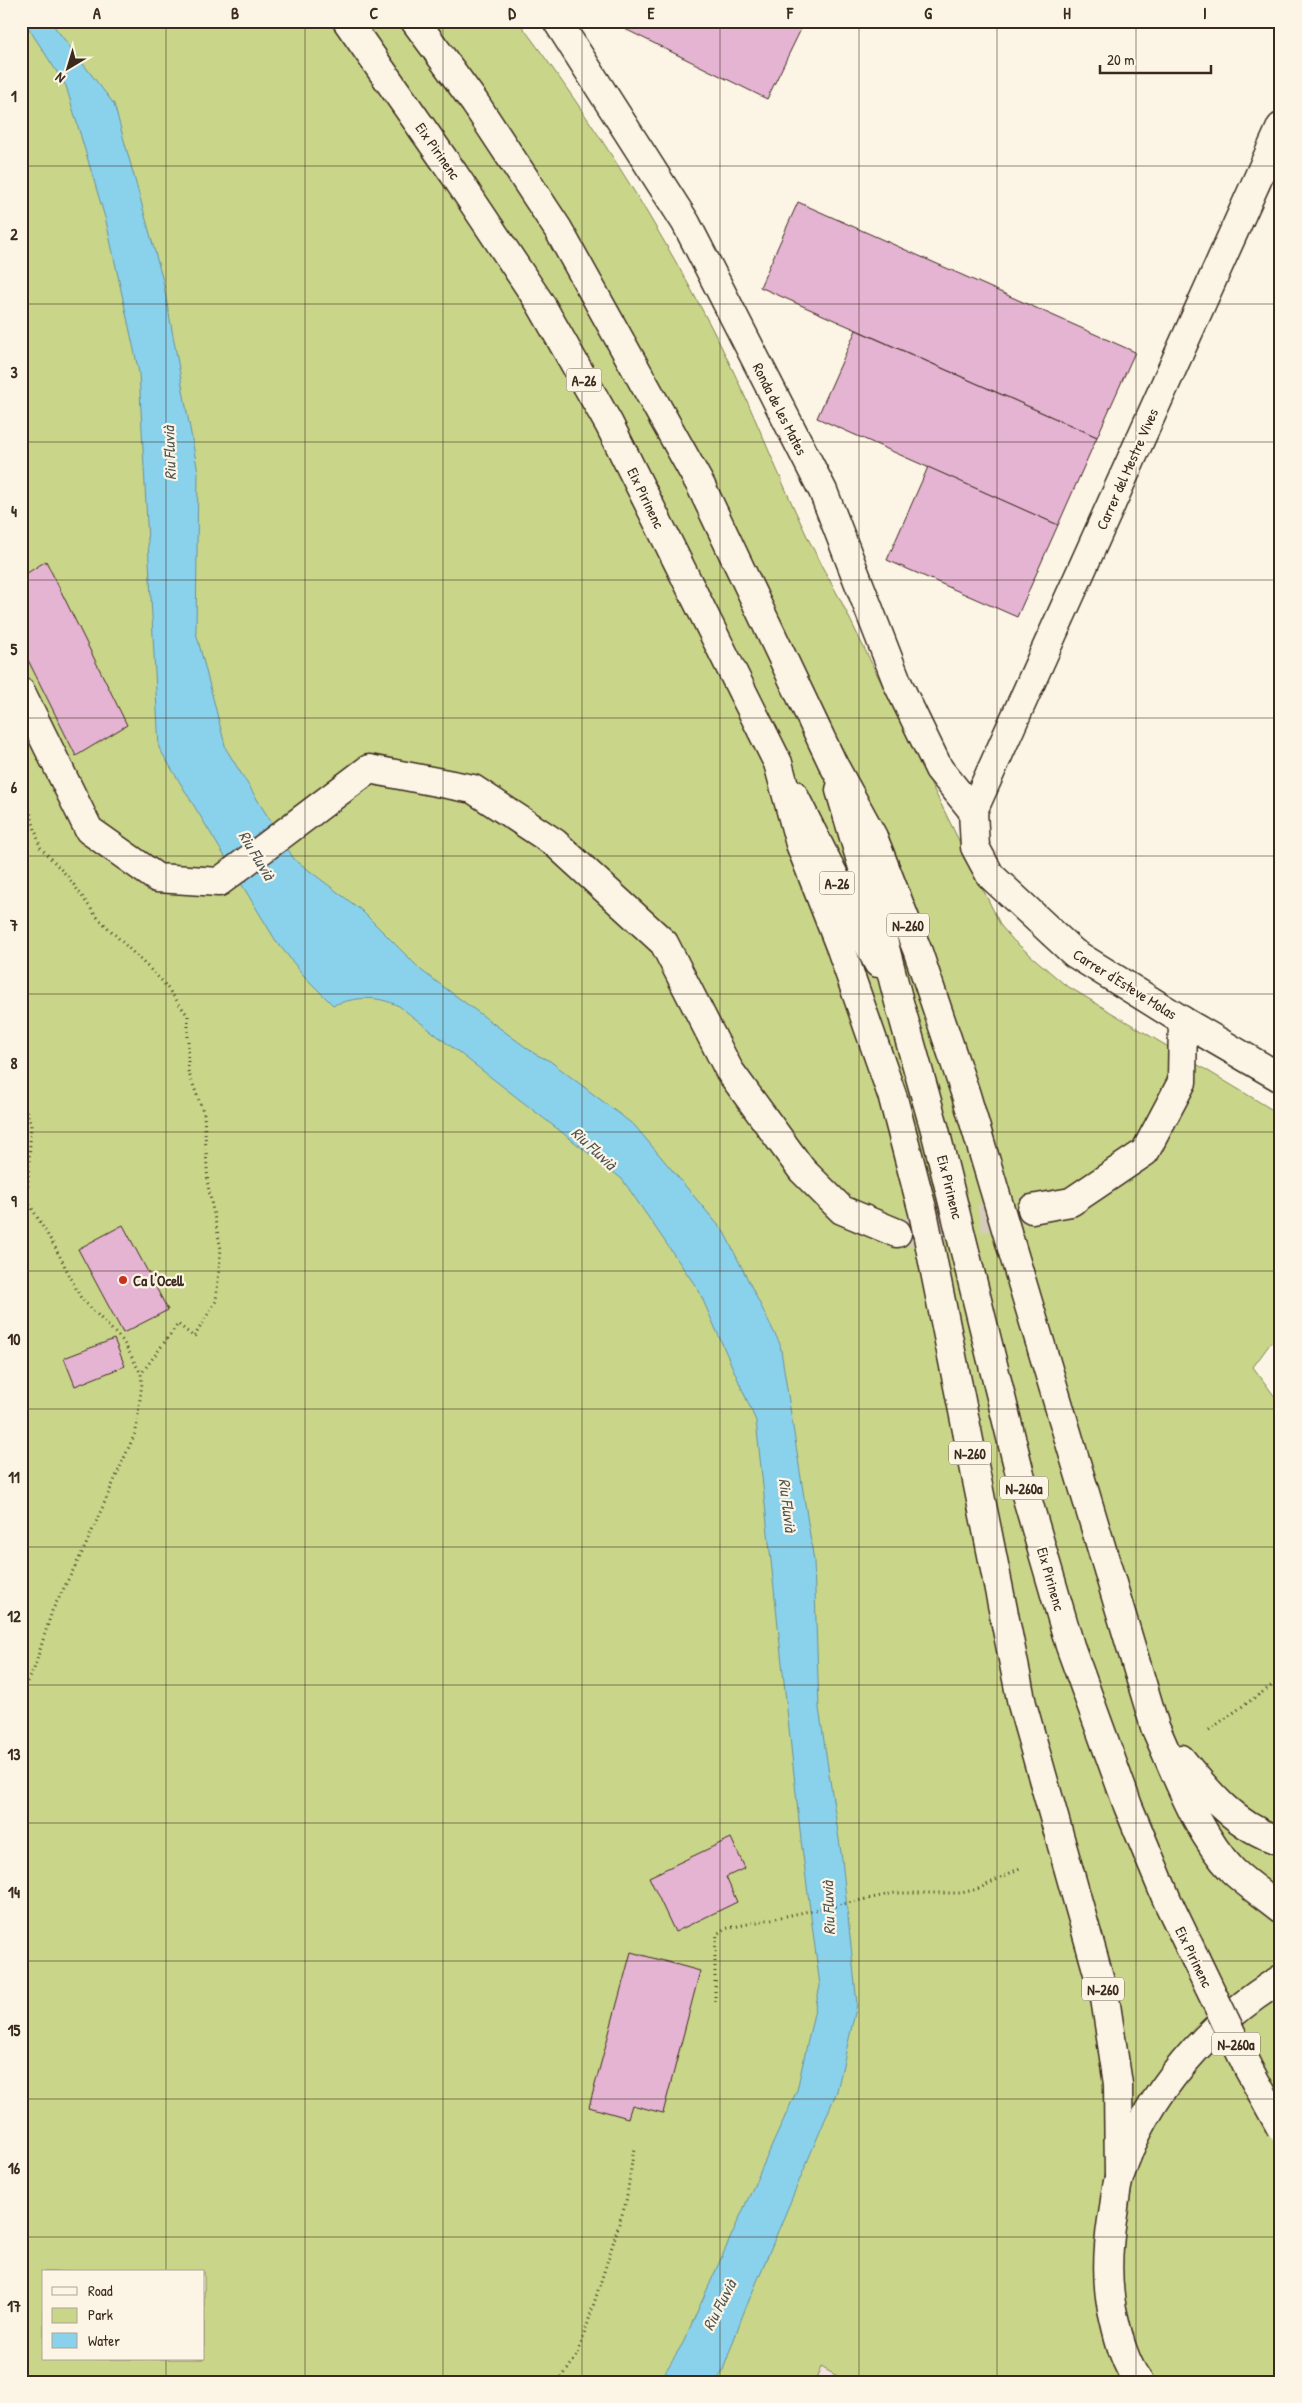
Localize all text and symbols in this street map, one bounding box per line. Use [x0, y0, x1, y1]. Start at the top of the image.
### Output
text: A [93, 2, 101, 24]
text: B [231, 2, 239, 24]
text: C [370, 2, 379, 24]
text: D [508, 2, 516, 24]
text: E [647, 2, 655, 24]
text: F [786, 2, 794, 24]
text: G [924, 2, 932, 24]
text: H [1063, 2, 1071, 24]
text: I [1203, 2, 1207, 24]
north arrow [42, 42, 92, 92]
scale bar [1100, 42, 1211, 74]
text: 20 m [1107, 49, 1134, 70]
text: N [50, 69, 68, 88]
text: 1 [11, 85, 17, 107]
street label: Eix Pirinenc [411, 118, 465, 184]
text: 2 [10, 223, 18, 245]
street label: Ronda de les Mates [748, 359, 812, 459]
text: 3 [10, 361, 18, 383]
road number: A-26 [566, 368, 602, 392]
street label: Carrer del Mestre Vives [1091, 405, 1163, 533]
water label: Riu Fluvià [157, 424, 181, 480]
street label: Eix Pirinenc [622, 464, 670, 532]
text: 4 [11, 500, 17, 522]
text: 5 [11, 638, 18, 660]
text: 6 [11, 776, 18, 798]
water label: Riu Fluvià [234, 826, 281, 885]
road number: A-26 [820, 871, 854, 894]
text: 7 [9, 914, 18, 936]
road number: N-260 [887, 914, 929, 936]
street label: Carrer d'Esteve Molas [1069, 944, 1181, 1024]
text: 8 [11, 1052, 18, 1074]
water label: Riu Fluvià [567, 1122, 622, 1176]
street label: Eix Pirinenc [932, 1153, 968, 1221]
text: 9 [11, 1190, 17, 1212]
place label: Ca l'Ocell [133, 1270, 184, 1291]
marker: Ca l'Ocell [117, 1274, 129, 1286]
text: 10 [8, 1328, 20, 1350]
road number: N-260 [949, 1442, 991, 1465]
text: 11 [8, 1466, 20, 1488]
road number: N-260a [1000, 1476, 1048, 1500]
water label: Riu Fluvià [774, 1477, 802, 1535]
street label: Eix Pirinenc [1032, 1545, 1070, 1613]
text: 12 [7, 1605, 21, 1627]
text: 13 [8, 1743, 20, 1765]
water label: Riu Fluvià [816, 1879, 840, 1935]
text: 14 [8, 1881, 20, 1903]
street label: Eix Pirinenc [1170, 1923, 1218, 1991]
road number: N-260 [1082, 1978, 1124, 2000]
text: 15 [8, 2019, 21, 2041]
road number: N-260a [1212, 2032, 1260, 2056]
text: 16 [8, 2157, 21, 2179]
legend [42, 2270, 205, 2360]
water label: Riu Fluvià [697, 2274, 742, 2334]
text: Road [88, 2280, 113, 2301]
text: 17 [7, 2295, 21, 2317]
text: Park [88, 2304, 113, 2325]
text: Water [88, 2330, 120, 2351]

